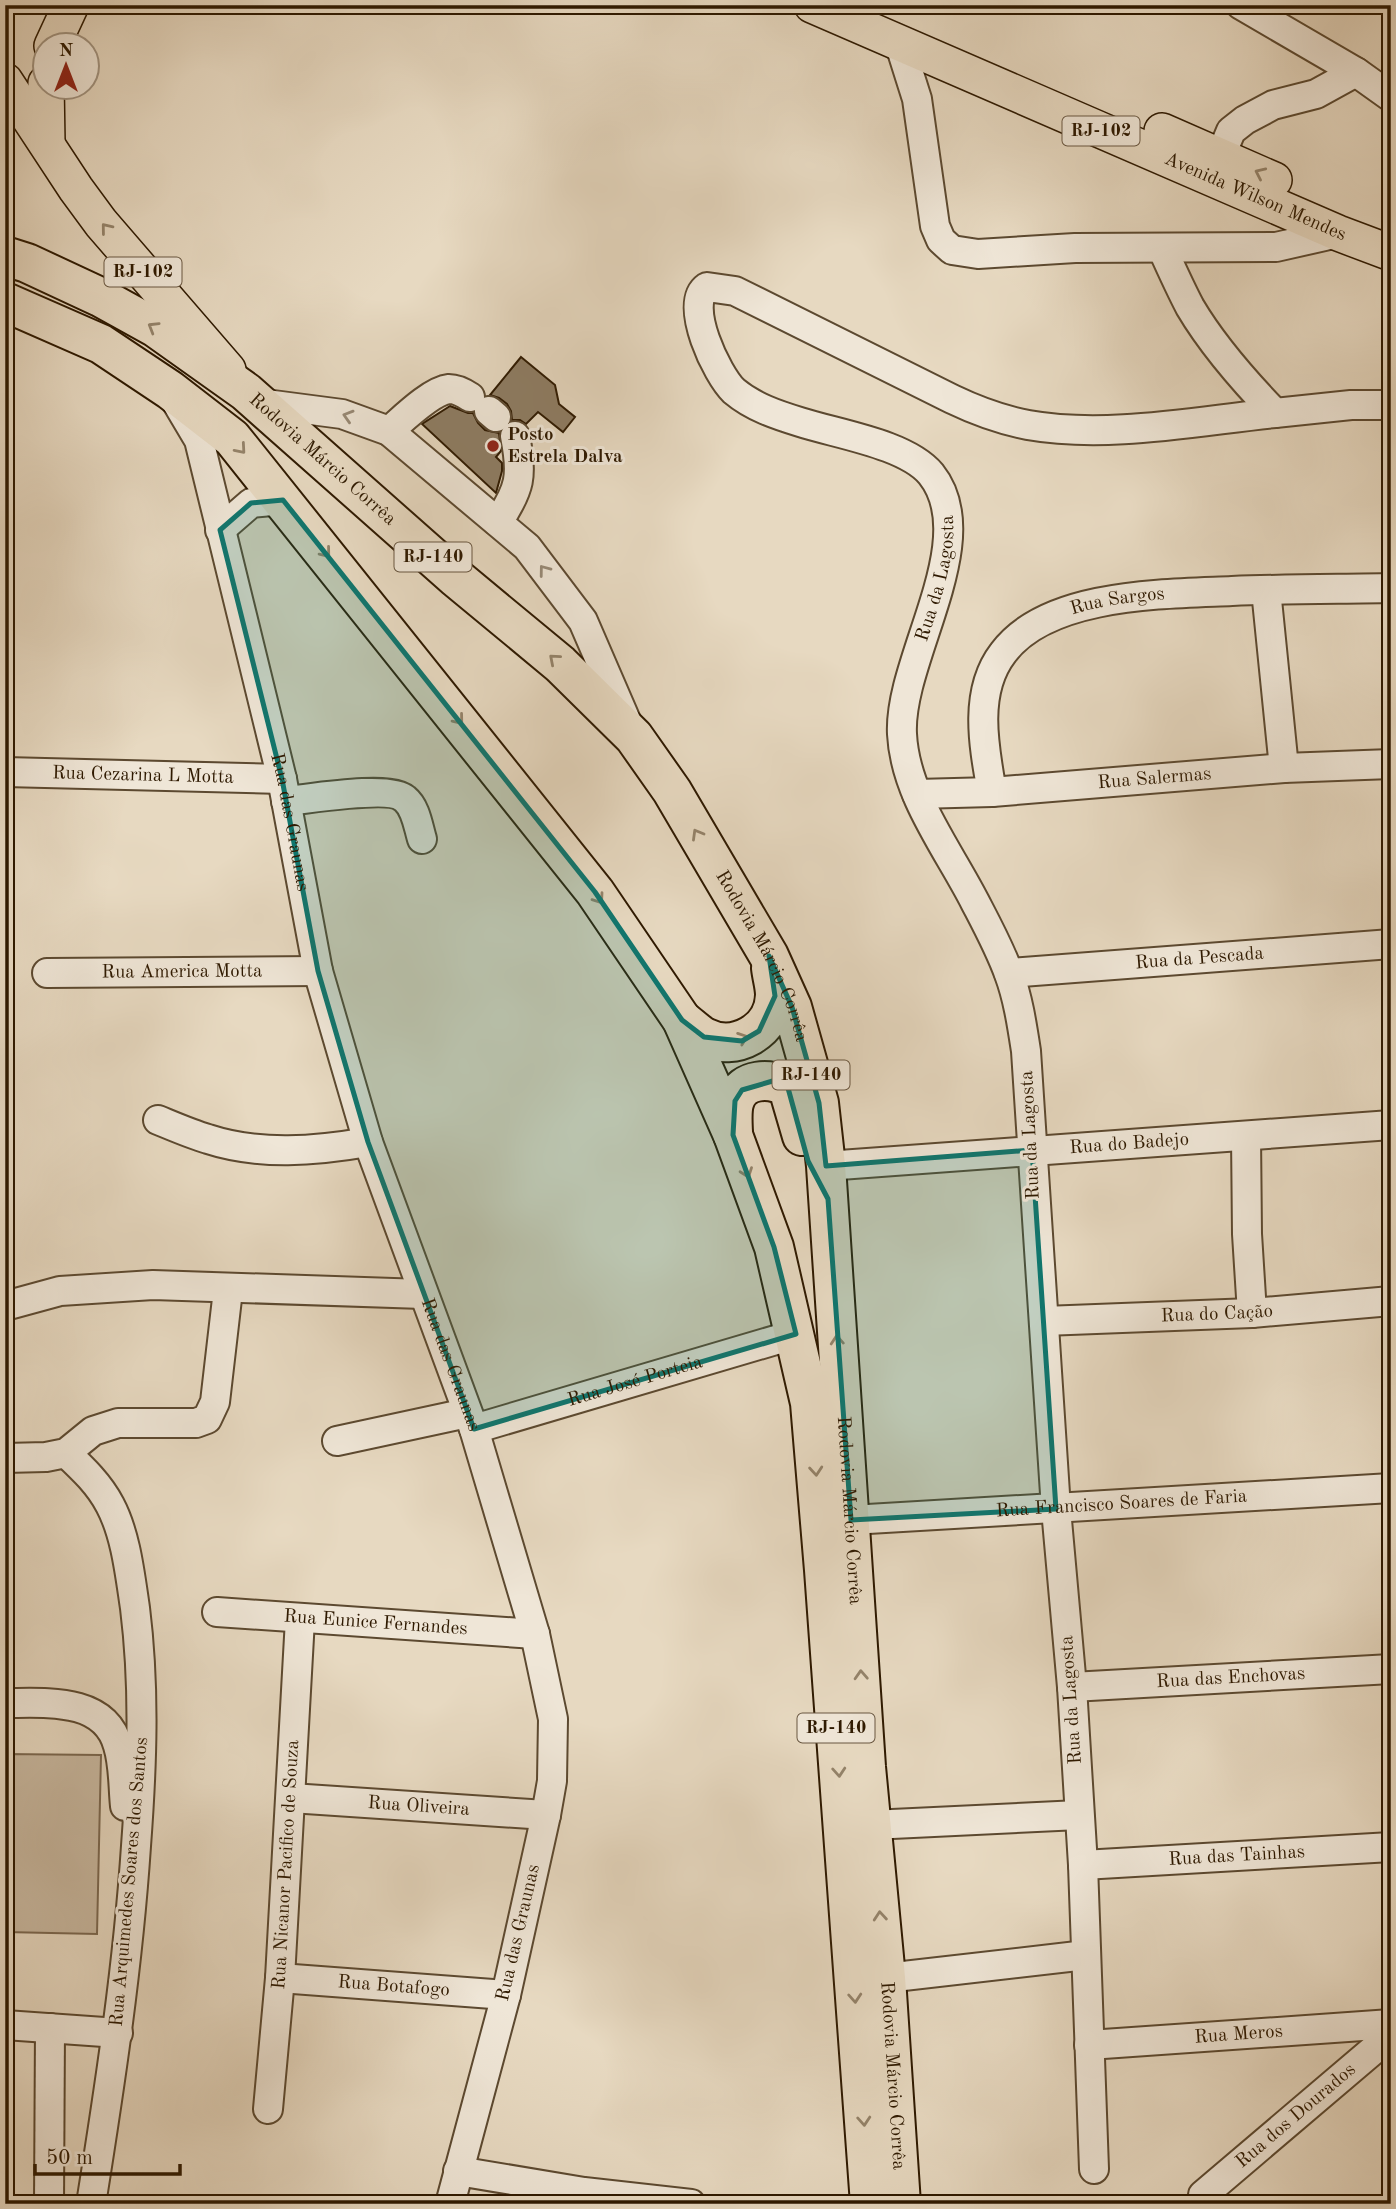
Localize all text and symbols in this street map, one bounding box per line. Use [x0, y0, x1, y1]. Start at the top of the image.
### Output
north arrow [32, 32, 102, 102]
text: N [59, 42, 74, 61]
road number: RJ-102 [1062, 116, 1140, 146]
street label: Avenida Wilson Mendes [1161, 149, 1349, 245]
one-way arrow [1255, 167, 1267, 181]
one-way arrow [102, 224, 114, 237]
road number: RJ-102 [104, 258, 182, 286]
one-way arrow [147, 322, 160, 335]
street label: Rodovia Márcio Corrêa [245, 390, 400, 530]
one-way arrow [343, 410, 355, 425]
place label: Posto Estrela Dalva [507, 426, 623, 467]
marker: Posto Estrela Dalva [485, 438, 501, 454]
one-way arrow [233, 441, 245, 454]
street label: Rua da Lagosta [913, 514, 958, 644]
road number: RJ-140 [394, 542, 472, 572]
one-way arrow [318, 545, 330, 558]
one-way arrow [540, 565, 552, 577]
street label: Rua Sargos [1068, 585, 1165, 619]
one-way arrow [549, 655, 562, 667]
one-way arrow [451, 712, 463, 725]
street label: Rua das Graunas [267, 751, 312, 893]
street label: Rua Cezarina L Motta [52, 764, 235, 787]
street label: Rua Salermas [1097, 765, 1212, 793]
one-way arrow [692, 829, 705, 842]
street label: Rodovia Márcio Corrêa [711, 867, 811, 1044]
one-way arrow [591, 891, 603, 904]
street label: Rua da Pescada [1134, 944, 1265, 973]
street label: Rua America Motta [101, 962, 263, 982]
one-way arrow [737, 1032, 749, 1046]
road number: RJ-140 [772, 1060, 850, 1090]
street label: Rua da Lagosta [1018, 1069, 1044, 1200]
street label: Rua do Badejo [1069, 1130, 1190, 1158]
one-way arrow [739, 1167, 753, 1179]
street label: Rua das Graunas [417, 1296, 483, 1434]
street label: Rua do Cação [1160, 1302, 1274, 1326]
one-way arrow [830, 1334, 845, 1345]
street label: Rua José Porteia [565, 1352, 705, 1410]
street label: Rodovia Márcio Corrêa [833, 1415, 865, 1606]
one-way arrow [808, 1466, 823, 1477]
street label: Rua Francisco Soares de Faria [995, 1487, 1248, 1521]
street label: Rua Eunice Fernandes [283, 1607, 468, 1639]
street label: Rua da Lagosta [1058, 1634, 1086, 1765]
street label: Rua das Enchovas [1156, 1664, 1306, 1692]
one-way arrow [853, 1669, 868, 1680]
road number: RJ-140 [798, 1714, 874, 1742]
street label: Rua Arquimedes Soares dos Santos [108, 1736, 152, 2028]
street label: Rua Nicanor Pacifico de Souza [269, 1739, 303, 1990]
one-way arrow [831, 1766, 846, 1777]
street label: Rua Oliveira [367, 1794, 471, 1819]
street label: Rua das Tainhas [1168, 1843, 1306, 1869]
street label: Rua das Graunas [494, 1863, 544, 2003]
one-way arrow [873, 1910, 888, 1921]
street label: Rua Botafogo [337, 1973, 450, 2000]
street label: Rodovia Márcio Corrêa [877, 1981, 908, 2171]
one-way arrow [847, 1993, 862, 2004]
street label: Rua Meros [1194, 2022, 1284, 2047]
street label: Rua dos Dourados [1232, 2060, 1359, 2172]
one-way arrow [856, 2116, 871, 2127]
scale bar [35, 2132, 180, 2176]
text: 50 m [46, 2148, 93, 2169]

